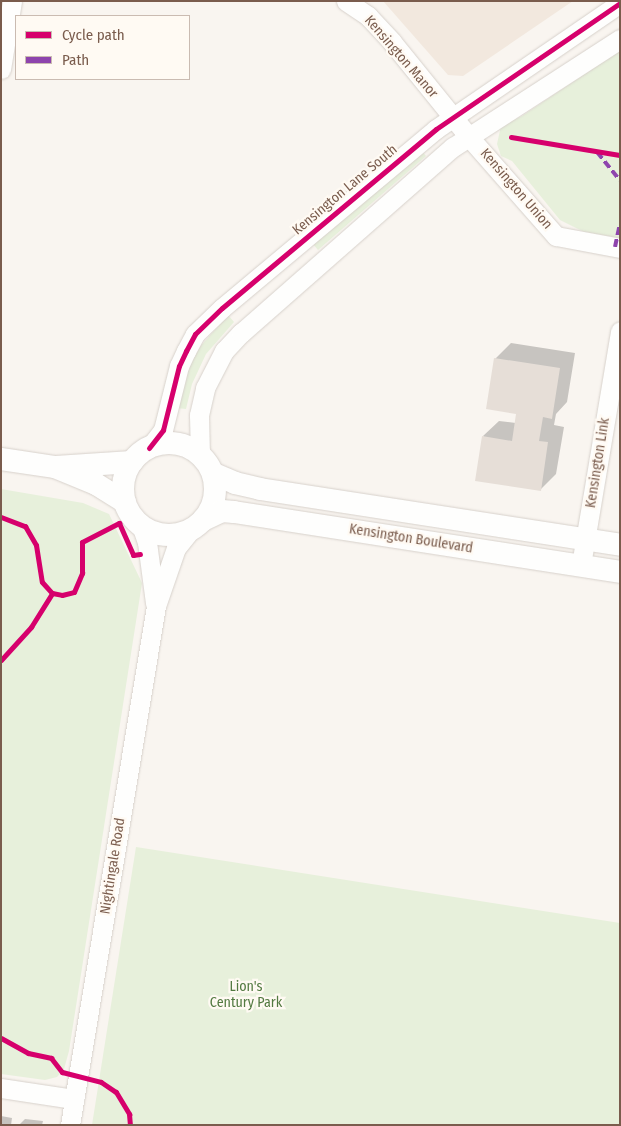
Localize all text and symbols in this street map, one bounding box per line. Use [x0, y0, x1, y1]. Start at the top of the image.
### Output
street label: Kensington Manor [361, 12, 441, 102]
legend [15, 15, 190, 80]
text: Cycle path [62, 26, 125, 44]
text: Path [62, 51, 89, 69]
street label: Kensington Lane South [289, 141, 401, 239]
street label: Kensington Union [476, 145, 556, 233]
street label: Kensington Link [583, 417, 613, 509]
street label: Kensington Boulevard [348, 521, 474, 557]
street label: Nightingale Road [97, 817, 129, 915]
park label: Lion's Century Park [210, 979, 282, 1012]

